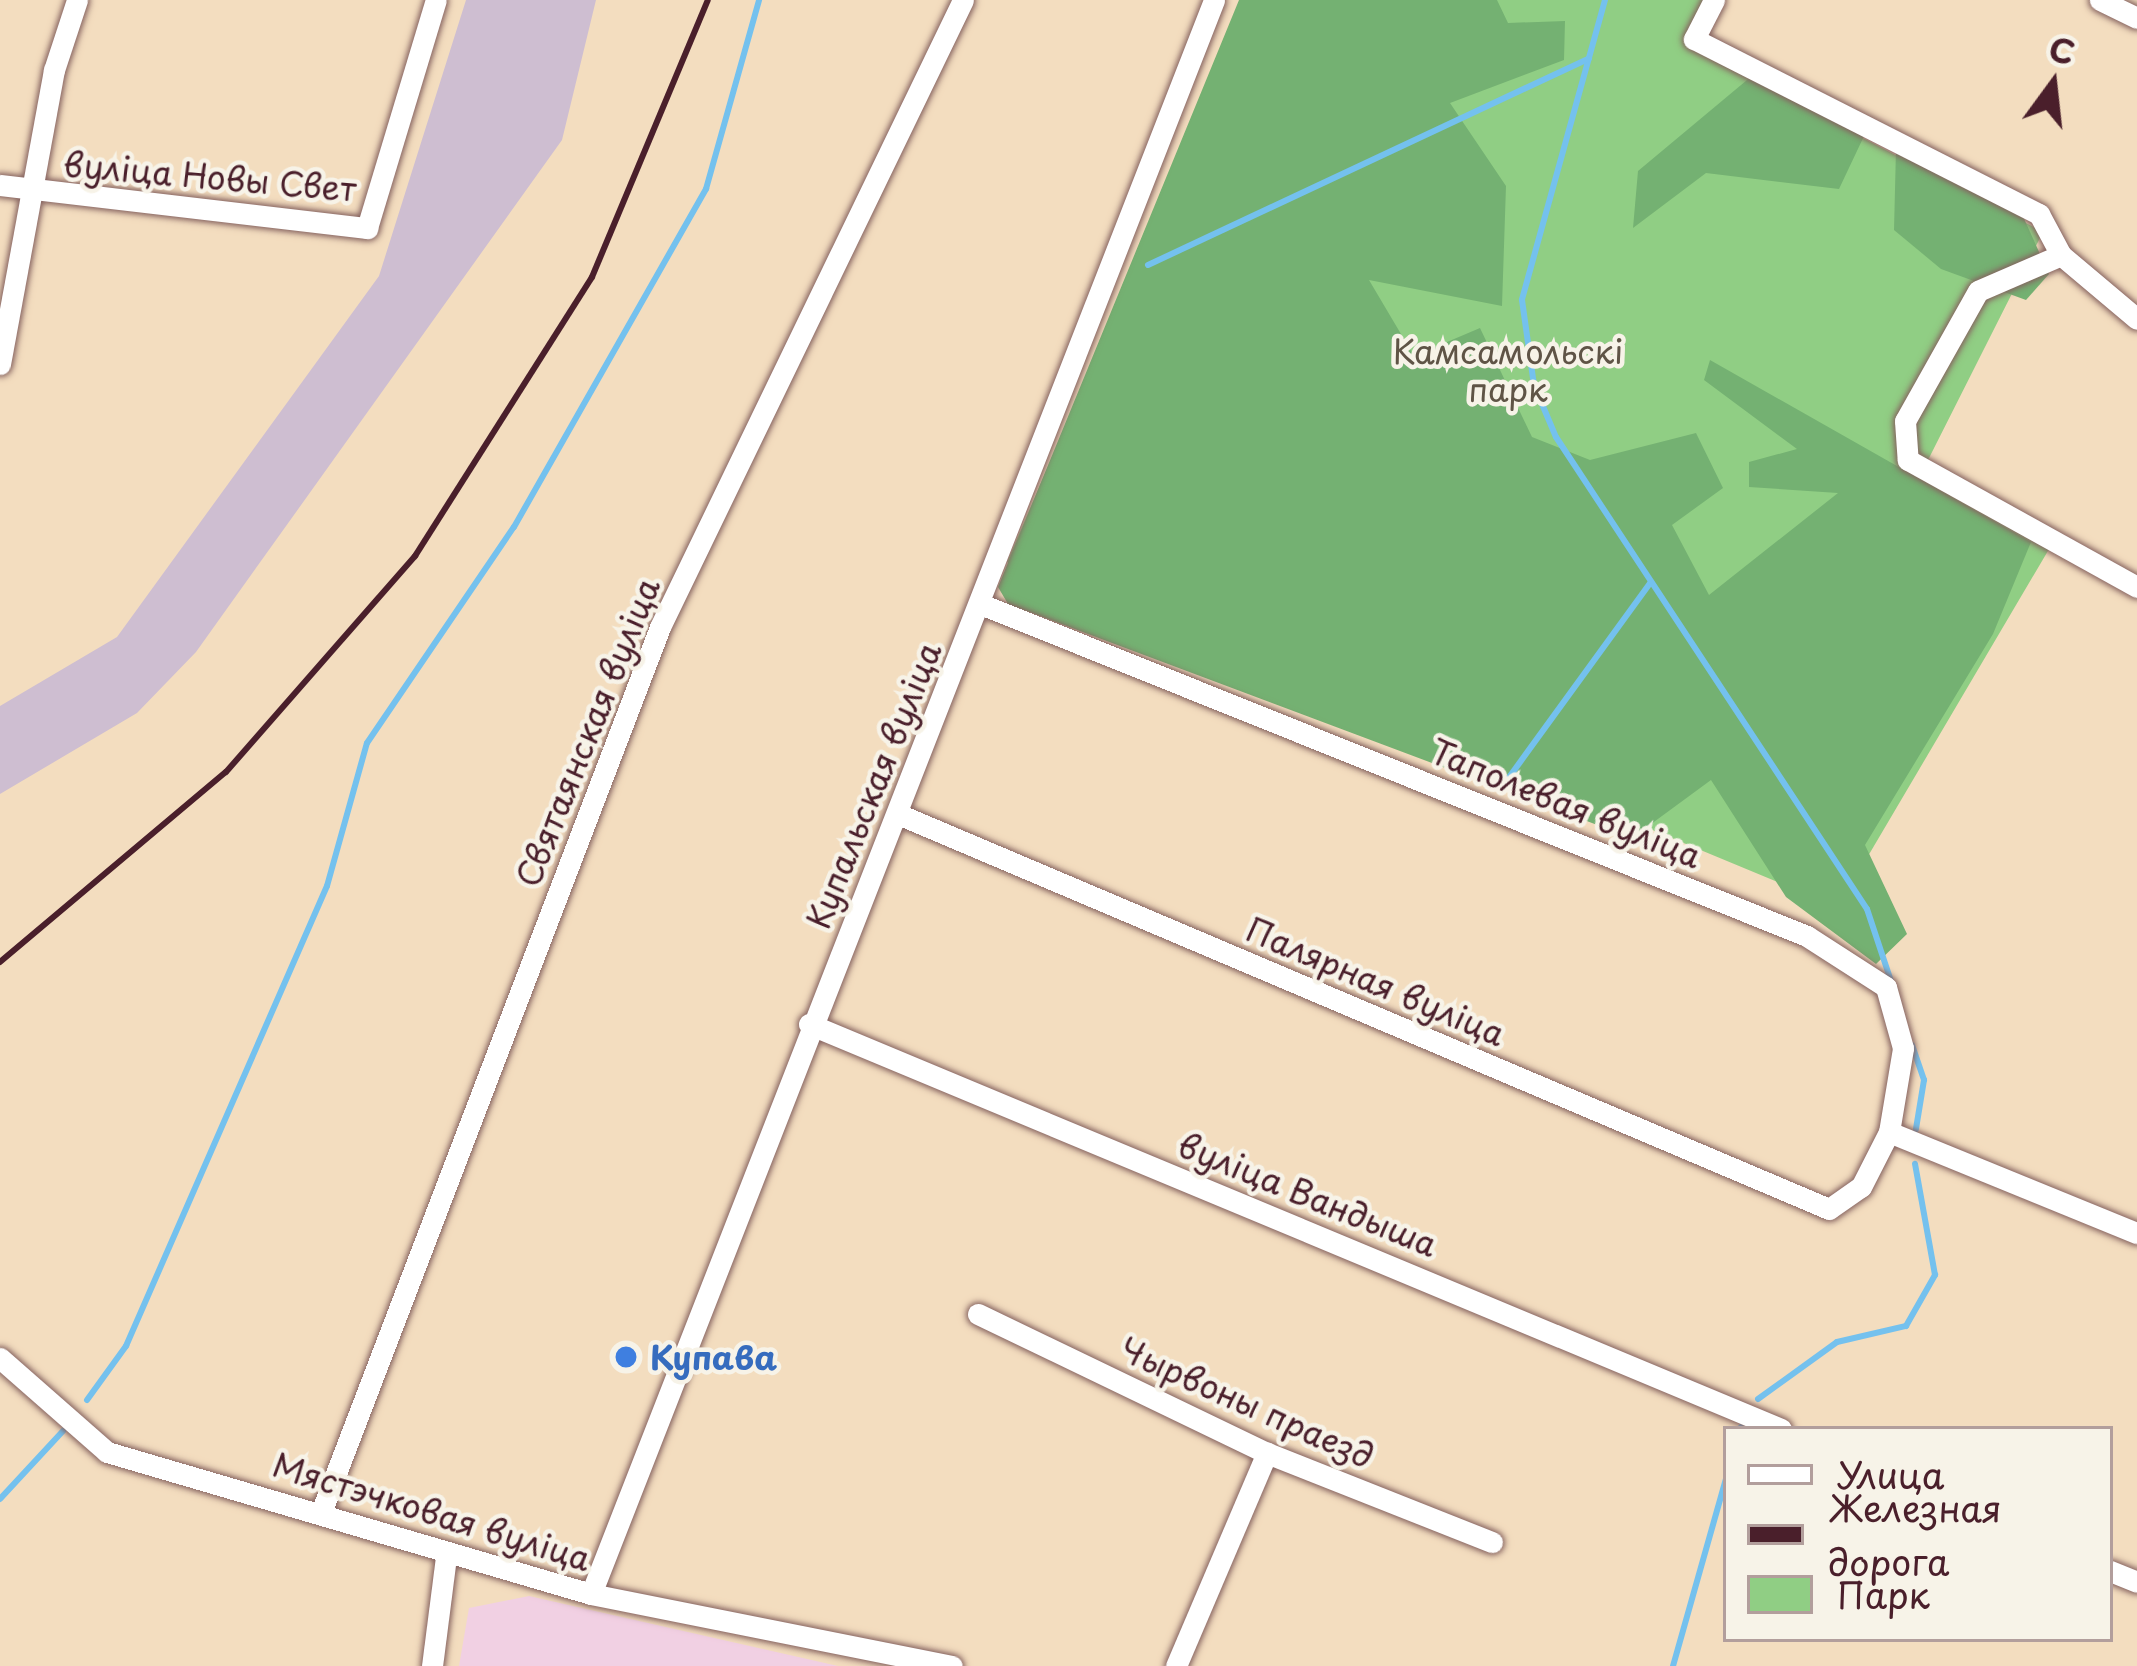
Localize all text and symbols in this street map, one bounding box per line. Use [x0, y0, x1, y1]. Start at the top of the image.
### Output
text: С [2044, 22, 2081, 77]
north arrow [1993, 24, 2113, 144]
street label: вуліца Новы Свет [61, 143, 359, 209]
park label: Камсамольскі парк [1393, 331, 1623, 409]
street label: Святаянская вуліца [507, 571, 667, 893]
street label: Купальская вуліца [797, 635, 949, 935]
street label: Таполевая вуліца [1425, 731, 1707, 875]
street label: Палярная вуліца [1240, 908, 1512, 1054]
street label: вуліца Вандыша [1173, 1124, 1443, 1264]
street label: Чырвоны праезд [1113, 1328, 1381, 1476]
place label: Купава [650, 1337, 777, 1377]
marker: Купава [613, 1344, 639, 1370]
legend [1723, 1426, 2113, 1642]
street label: Мястэчковая вуліца [268, 1444, 596, 1578]
text: Улица [1837, 1447, 1944, 1501]
text: Железная дорога [1828, 1480, 2002, 1588]
text: Парк [1837, 1567, 1930, 1621]

